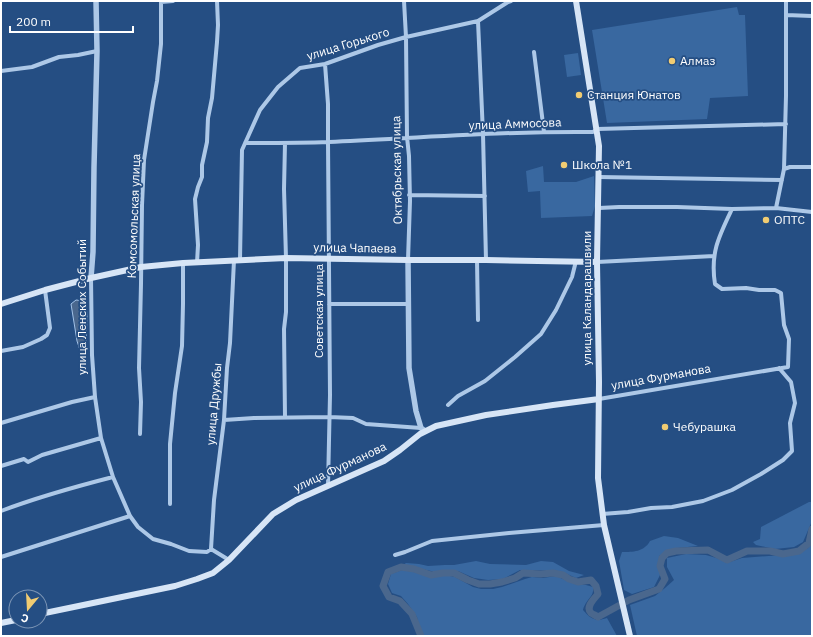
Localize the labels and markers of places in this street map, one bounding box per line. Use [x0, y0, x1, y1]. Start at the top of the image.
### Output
place label: Алмаз [680, 53, 715, 68]
marker: Алмаз [667, 56, 677, 66]
place label: Станция Юнатов [587, 87, 681, 102]
marker: Станция Юнатов [574, 90, 584, 100]
place label: Школа №1 [572, 157, 632, 172]
marker: Школа №1 [559, 160, 569, 170]
place label: ОПТС [774, 212, 805, 227]
marker: ОПТС [761, 215, 771, 225]
place label: Чебурашка [673, 419, 737, 434]
marker: Чебурашка [660, 422, 670, 432]

